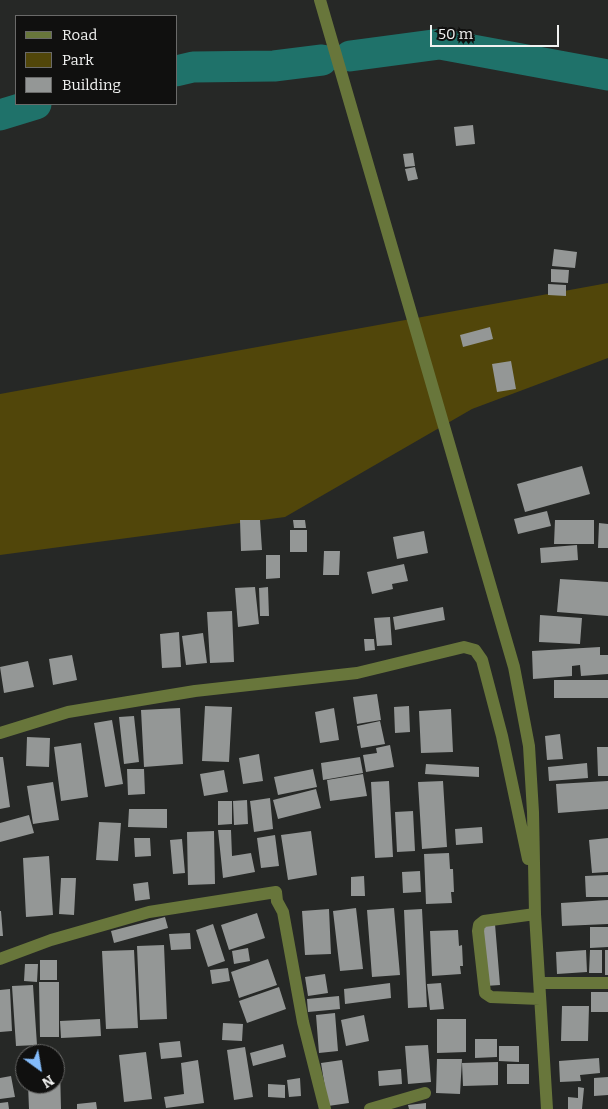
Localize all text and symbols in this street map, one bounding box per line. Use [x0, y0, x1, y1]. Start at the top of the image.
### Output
legend [15, 15, 178, 105]
scale bar [433, 15, 562, 47]
text: 50 m [438, 25, 473, 43]
text: Road [62, 26, 97, 44]
text: Park [62, 51, 94, 69]
text: Building [62, 76, 121, 94]
north arrow [15, 1044, 65, 1094]
text: N [39, 1071, 57, 1091]

